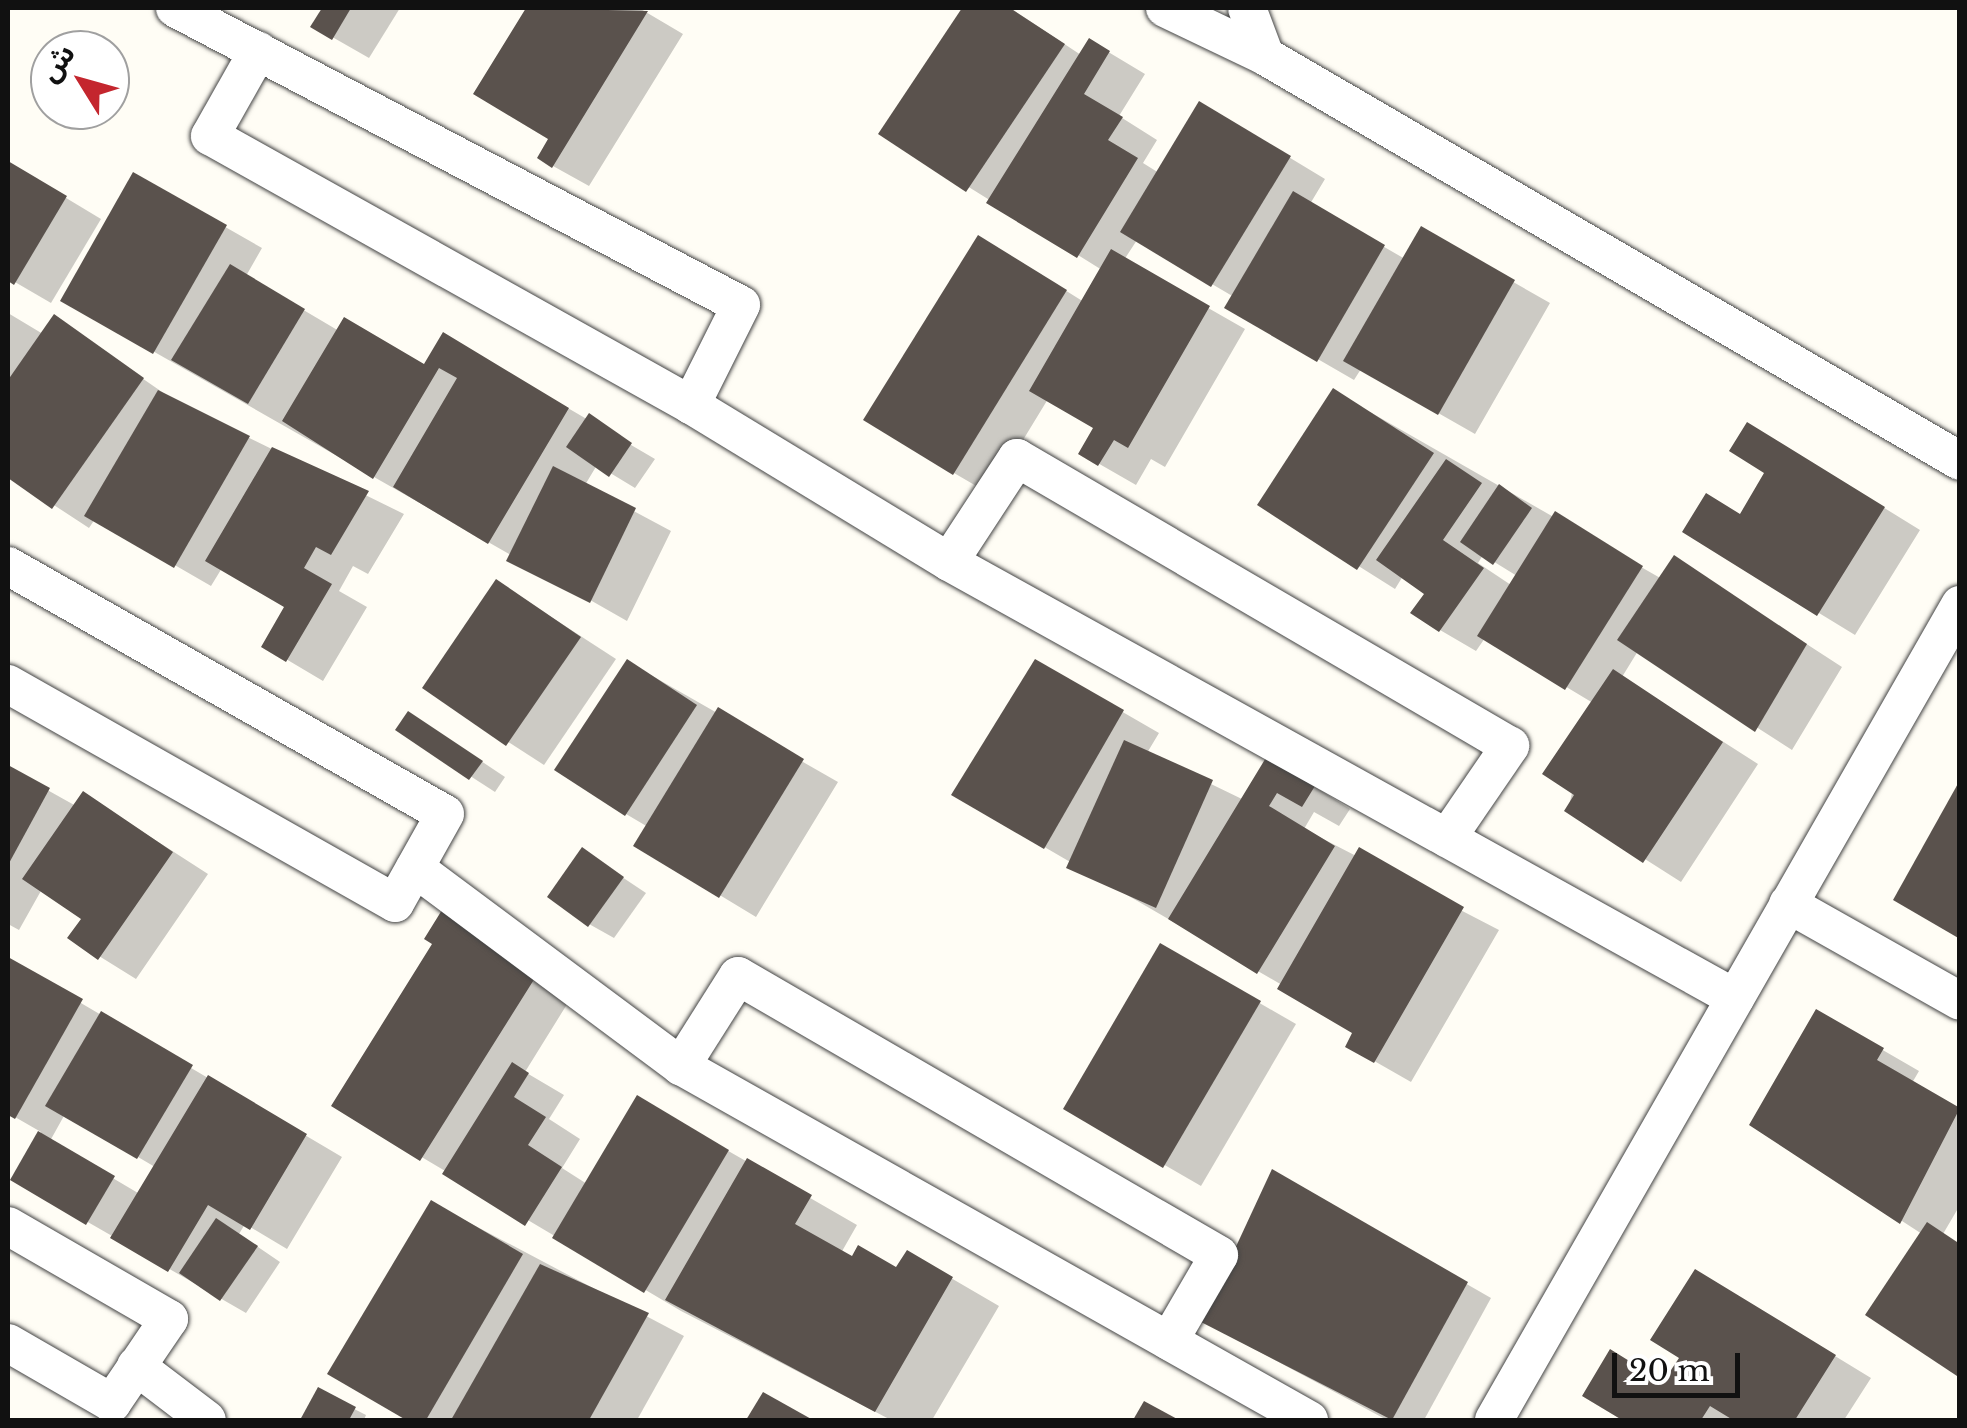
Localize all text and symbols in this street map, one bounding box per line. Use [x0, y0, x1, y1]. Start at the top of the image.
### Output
north arrow [30, 30, 130, 130]
text: ش [32, 37, 83, 89]
scale bar [1617, 1333, 1744, 1395]
text: 20 m [1629, 1352, 1710, 1389]

